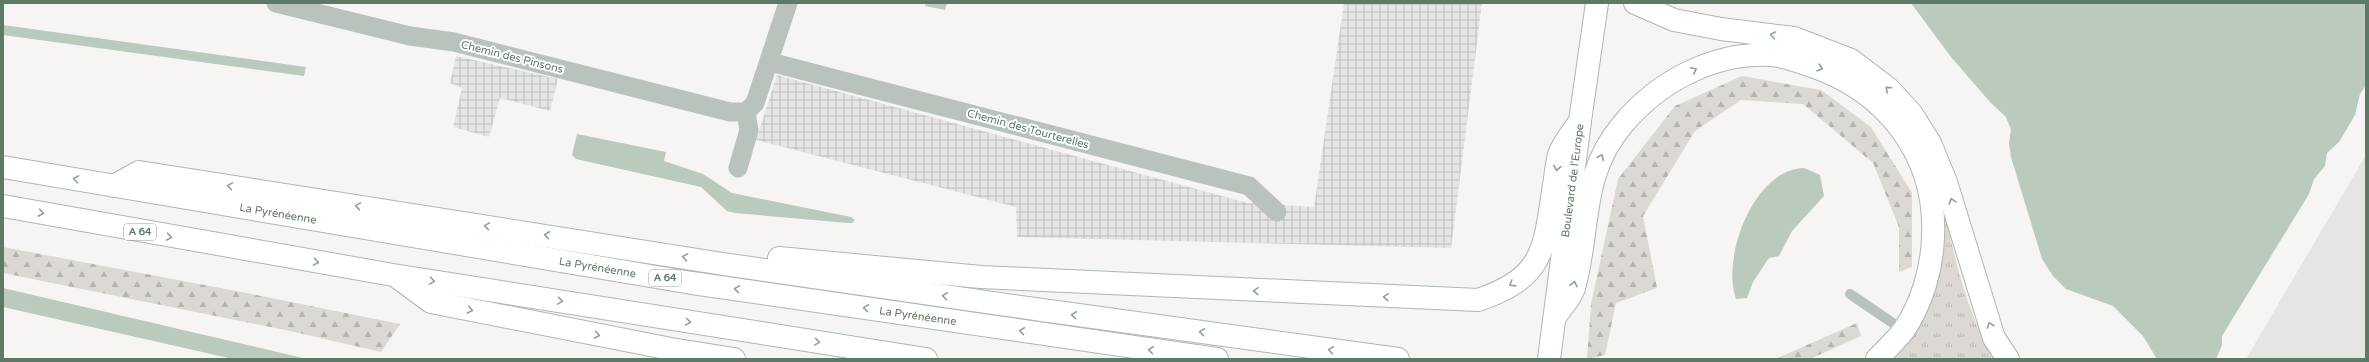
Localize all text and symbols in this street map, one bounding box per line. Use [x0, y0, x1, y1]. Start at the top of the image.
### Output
one-way arrow [1770, 31, 1776, 39]
street label: Chemin des Pinsons [460, 38, 564, 76]
one-way arrow [1816, 64, 1823, 72]
one-way arrow [1690, 67, 1697, 75]
one-way arrow [1886, 87, 1893, 94]
street label: Chemin des Tourterelles [966, 106, 1090, 152]
street label: Boulevard de l'Europe [1558, 123, 1586, 238]
one-way arrow [1596, 154, 1604, 162]
one-way arrow [1554, 165, 1562, 171]
one-way arrow [72, 176, 79, 184]
one-way arrow [227, 182, 233, 191]
one-way arrow [1948, 197, 1957, 204]
street label: La Pyrénéenne [239, 200, 318, 226]
one-way arrow [355, 202, 361, 211]
one-way arrow [38, 209, 44, 217]
one-way arrow [484, 222, 490, 230]
road number: A 64 [124, 224, 156, 240]
one-way arrow [544, 231, 550, 240]
one-way arrow [166, 232, 172, 241]
one-way arrow [682, 253, 688, 262]
street label: La Pyrénéenne [558, 254, 637, 280]
one-way arrow [313, 257, 319, 266]
road number: A 64 [649, 270, 681, 286]
one-way arrow [429, 276, 435, 285]
one-way arrow [1509, 280, 1516, 287]
one-way arrow [1570, 281, 1578, 287]
one-way arrow [734, 285, 740, 294]
one-way arrow [1253, 286, 1259, 295]
one-way arrow [942, 292, 948, 301]
one-way arrow [1383, 292, 1389, 301]
one-way arrow [557, 296, 563, 305]
one-way arrow [863, 304, 869, 313]
street label: La Pyrénéenne [878, 304, 957, 328]
one-way arrow [466, 305, 473, 314]
one-way arrow [1070, 311, 1077, 320]
one-way arrow [685, 317, 692, 326]
one-way arrow [1986, 322, 1995, 329]
one-way arrow [1019, 327, 1025, 336]
one-way arrow [1199, 328, 1205, 337]
one-way arrow [594, 330, 600, 338]
one-way arrow [814, 337, 820, 346]
one-way arrow [1148, 346, 1154, 355]
one-way arrow [1328, 346, 1334, 355]

